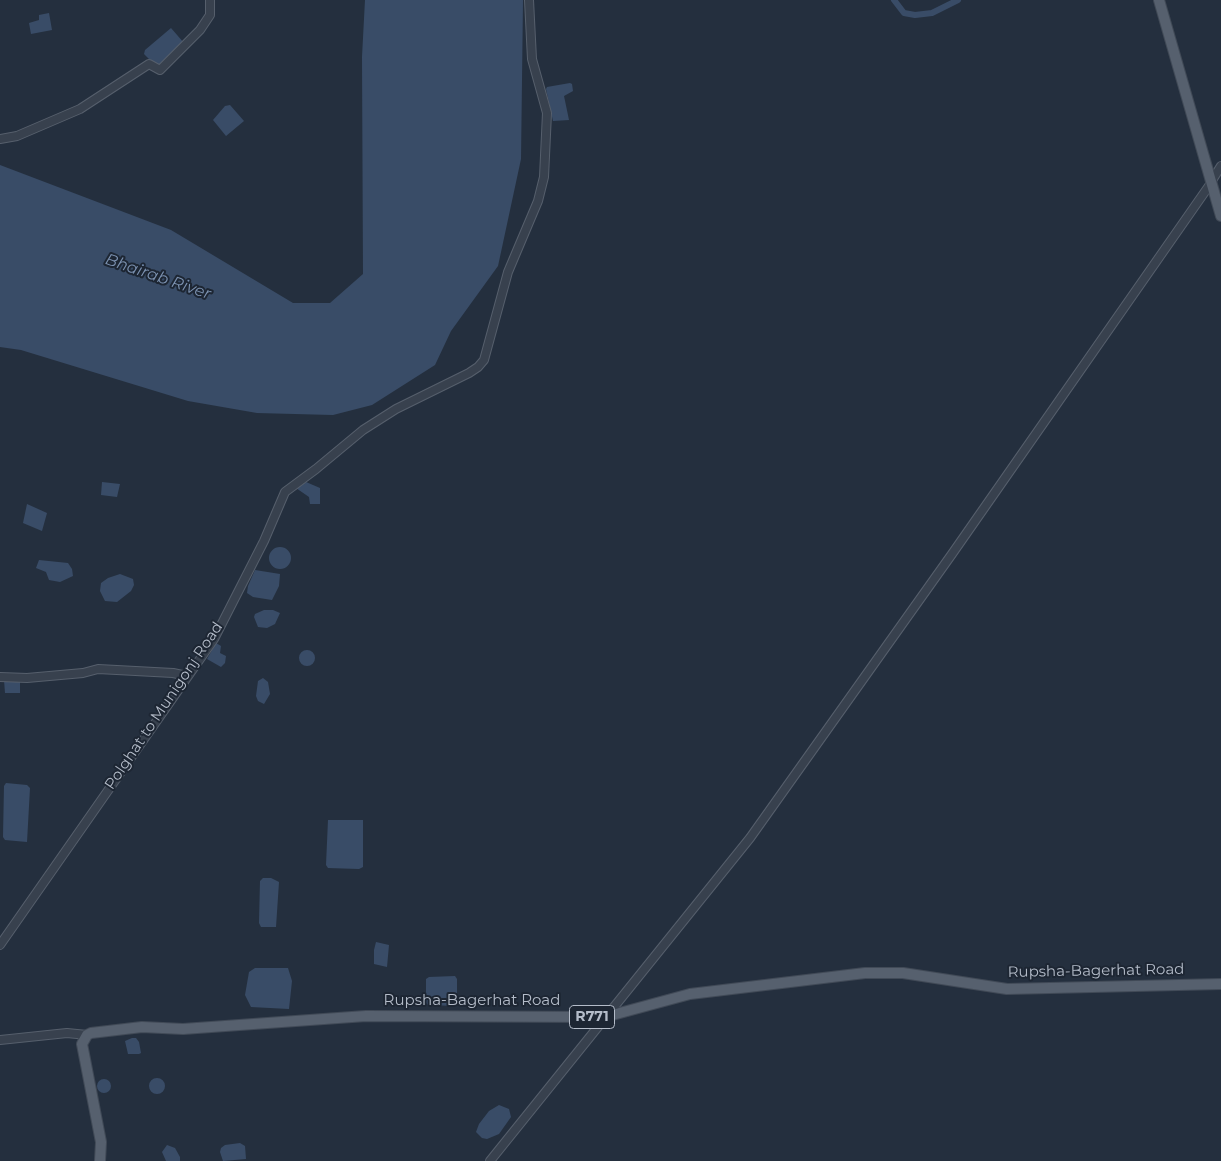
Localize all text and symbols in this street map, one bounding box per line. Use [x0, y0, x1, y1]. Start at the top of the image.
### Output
water label: Bhairab River [103, 250, 213, 304]
street label: Polghat to Munigonj Road [101, 619, 227, 793]
street label: Rupsha-Bagerhat Road [1007, 960, 1185, 982]
street label: Rupsha-Bagerhat Road [384, 992, 560, 1010]
road number: R771 [570, 1006, 614, 1028]

